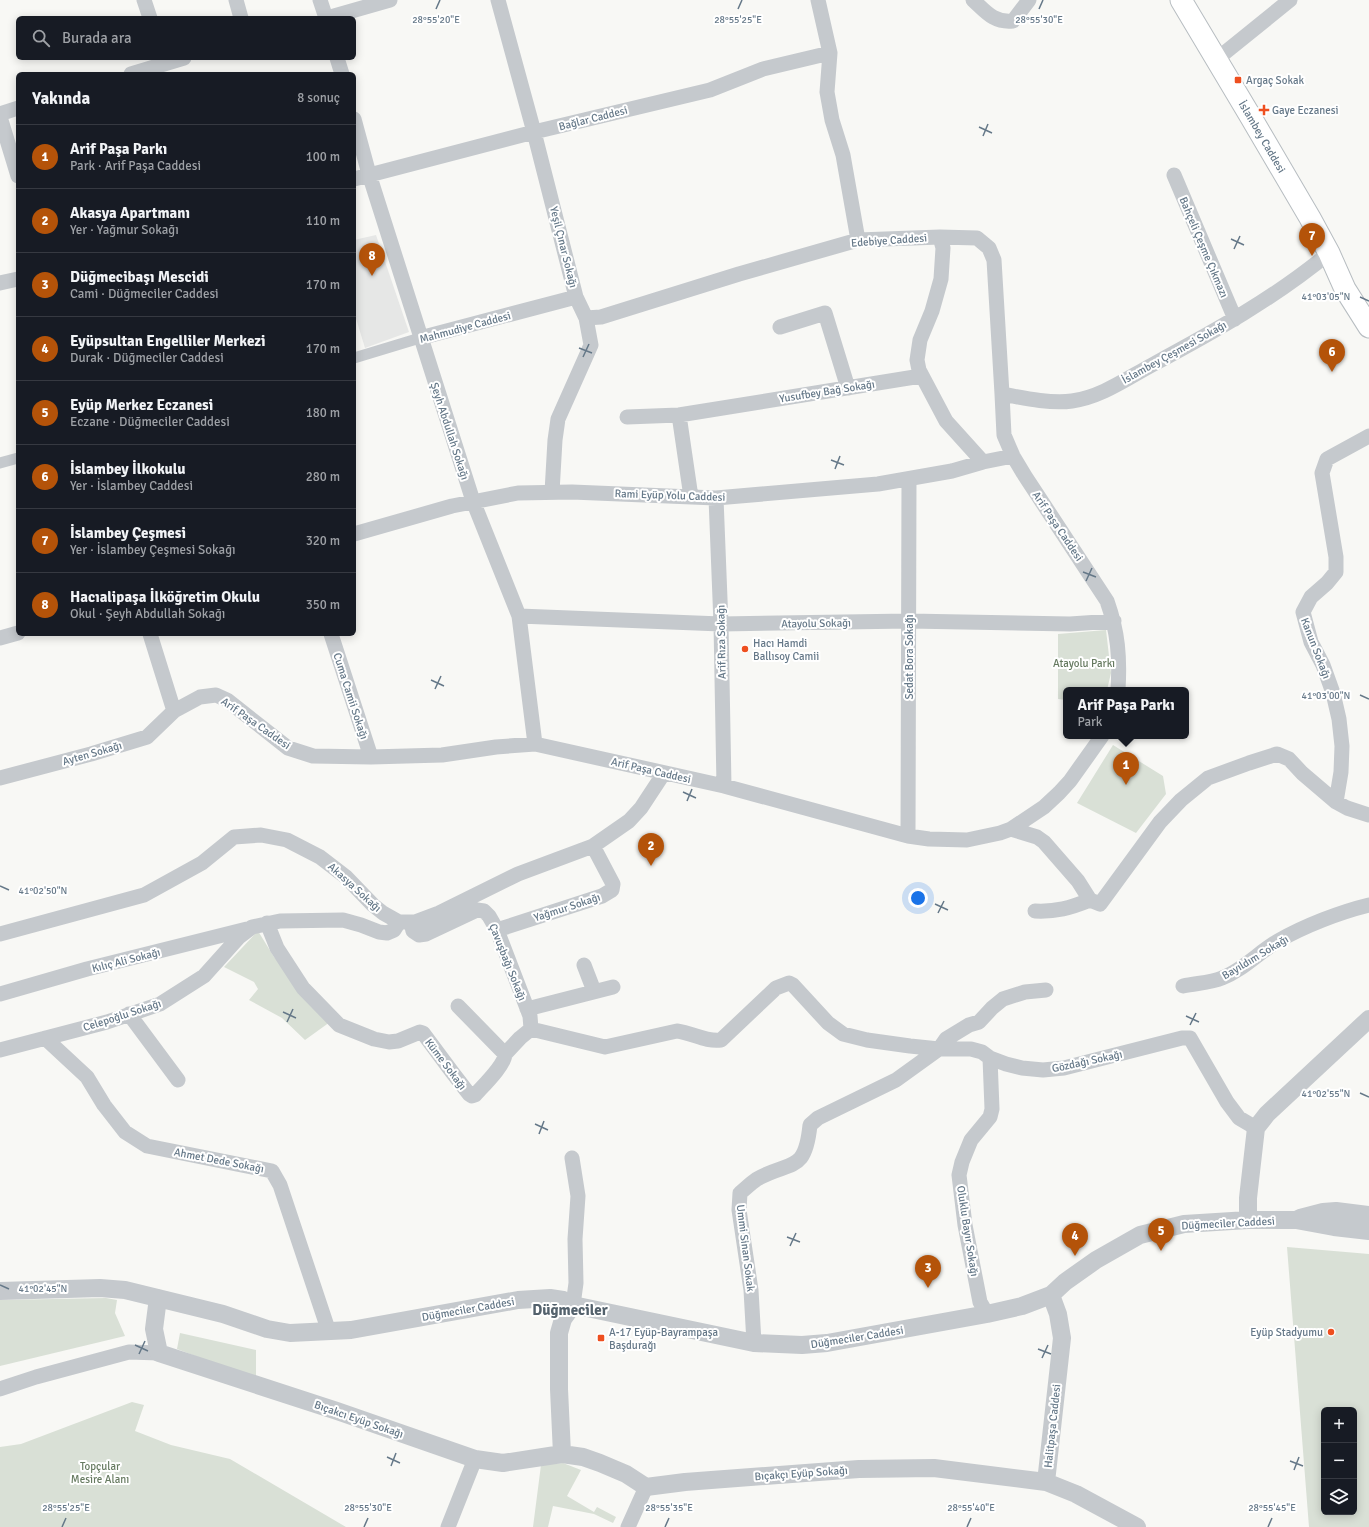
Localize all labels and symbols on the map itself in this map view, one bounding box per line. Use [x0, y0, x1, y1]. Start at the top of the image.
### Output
text: 28°55'20"E [412, 14, 460, 26]
text: 28°55'25"E [714, 14, 762, 26]
text: 28°55'30"E [1015, 14, 1063, 26]
place label: Argaç Sokak [1246, 74, 1305, 87]
marker: Argaç Sokak [1233, 75, 1243, 85]
street label: İslambey Caddesi [1236, 98, 1288, 175]
street label: Bağlar Caddesi [557, 104, 629, 133]
place label: Gaye Eczanesi [1272, 104, 1339, 117]
marker: Gaye Eczanesi [1259, 105, 1269, 115]
street label: Bahçeli Çeşme Çıkmazı [1176, 195, 1231, 300]
street label: Yeşil Çınar Sokağı [547, 205, 580, 289]
pin: 7 [1299, 223, 1325, 256]
street label: Edebiye Caddesi [851, 231, 927, 250]
pin: 8 [359, 243, 385, 276]
text: 41°03'05"N [1302, 291, 1350, 303]
street label: Mahmudiye Caddesi [418, 309, 512, 346]
street label: İslambey Çeşmesi Sokağı [1119, 317, 1229, 387]
pin: 6 [1319, 339, 1345, 372]
street label: Yusufbey Bağ Sokağı [778, 378, 876, 405]
street label: Şeyh Abdullah Sokağı [428, 381, 471, 481]
street label: Rami Eyüp Yolu Caddesi [614, 487, 726, 504]
street label: Arif Paşa Caddesi [1029, 489, 1086, 564]
street label: Arif Rıza Sokağı [714, 605, 729, 679]
street label: Sedat Bora Sokağı [903, 614, 916, 700]
street label: Atayolu Sokağı [781, 616, 851, 631]
street label: Kanun Sokağı [1298, 616, 1333, 681]
place label: Hacı Hamdi Ballısoy Camii [753, 637, 819, 663]
marker: Hacı Hamdi Ballısoy Camii [740, 644, 750, 654]
street label: Cuma Camii Sokağı [330, 651, 371, 741]
park label: Atayolu Parkı [1053, 657, 1115, 670]
text: 41°03'00"N [1302, 690, 1350, 702]
street label: Arif Paşa Caddesi [219, 695, 293, 752]
street label: Ayten Sokağı [61, 739, 123, 768]
pin: 1 [1113, 752, 1139, 785]
street label: Arif Paşa Caddesi [610, 755, 692, 786]
pin: 2 [638, 833, 664, 866]
street label: Akasya Sokağı [325, 860, 384, 915]
text: 41°02'50"N [19, 885, 67, 897]
your location [908, 888, 928, 908]
street label: Yağmur Sokağı [532, 891, 602, 924]
street label: Çavuşbağı Sokağı [486, 922, 529, 1003]
street label: Bayıldım Sokağı [1220, 933, 1291, 982]
street label: Kılıç Ali Sokağı [91, 946, 162, 975]
street label: Celepoğlu Sokağı [82, 997, 163, 1034]
street label: Küme Sokağı [422, 1036, 469, 1092]
street label: Gözdağı Sokağı [1051, 1048, 1124, 1075]
text: 41°02'55"N [1302, 1088, 1350, 1100]
street label: Ahmet Dede Sokağı [173, 1145, 265, 1176]
street label: Oluklu Bayır Sokağı [954, 1185, 981, 1277]
street label: Ummi Sinan Sokak [734, 1204, 757, 1293]
street label: Düğmeciler Caddesi [1181, 1215, 1275, 1232]
pin: 5 [1148, 1218, 1174, 1251]
pin: 4 [1062, 1223, 1088, 1256]
pin: 3 [915, 1255, 941, 1288]
text: 41°02'45"N [19, 1283, 67, 1295]
street label: Düğmeciler Caddesi [421, 1295, 515, 1324]
district label: Düğmeciler [532, 1301, 608, 1319]
street label: Düğmeciler Caddesi [810, 1324, 904, 1351]
place label: A-17 Eyüp-Bayrampaşa Başdurağı [609, 1326, 719, 1352]
place label: Eyüp Stadyumu [1250, 1326, 1323, 1339]
marker: Eyüp Stadyumu [1326, 1327, 1336, 1337]
marker: A-17 Eyüp-Bayrampaşa Başdurağı [596, 1333, 606, 1343]
street label: Halitpaşa Caddesi [1042, 1383, 1063, 1469]
street label: Bıçakcı Eyüp Sokağı [312, 1398, 405, 1441]
park label: Topçular Mesire Alanı [71, 1460, 129, 1486]
street label: Bıçakçı Eyüp Sokağı [754, 1464, 848, 1483]
text: 28°55'25"E [42, 1502, 90, 1514]
text: 28°55'30"E [344, 1502, 392, 1514]
text: 28°55'35"E [645, 1502, 693, 1514]
text: 28°55'40"E [947, 1502, 995, 1514]
text: 28°55'45"E [1248, 1502, 1296, 1514]

